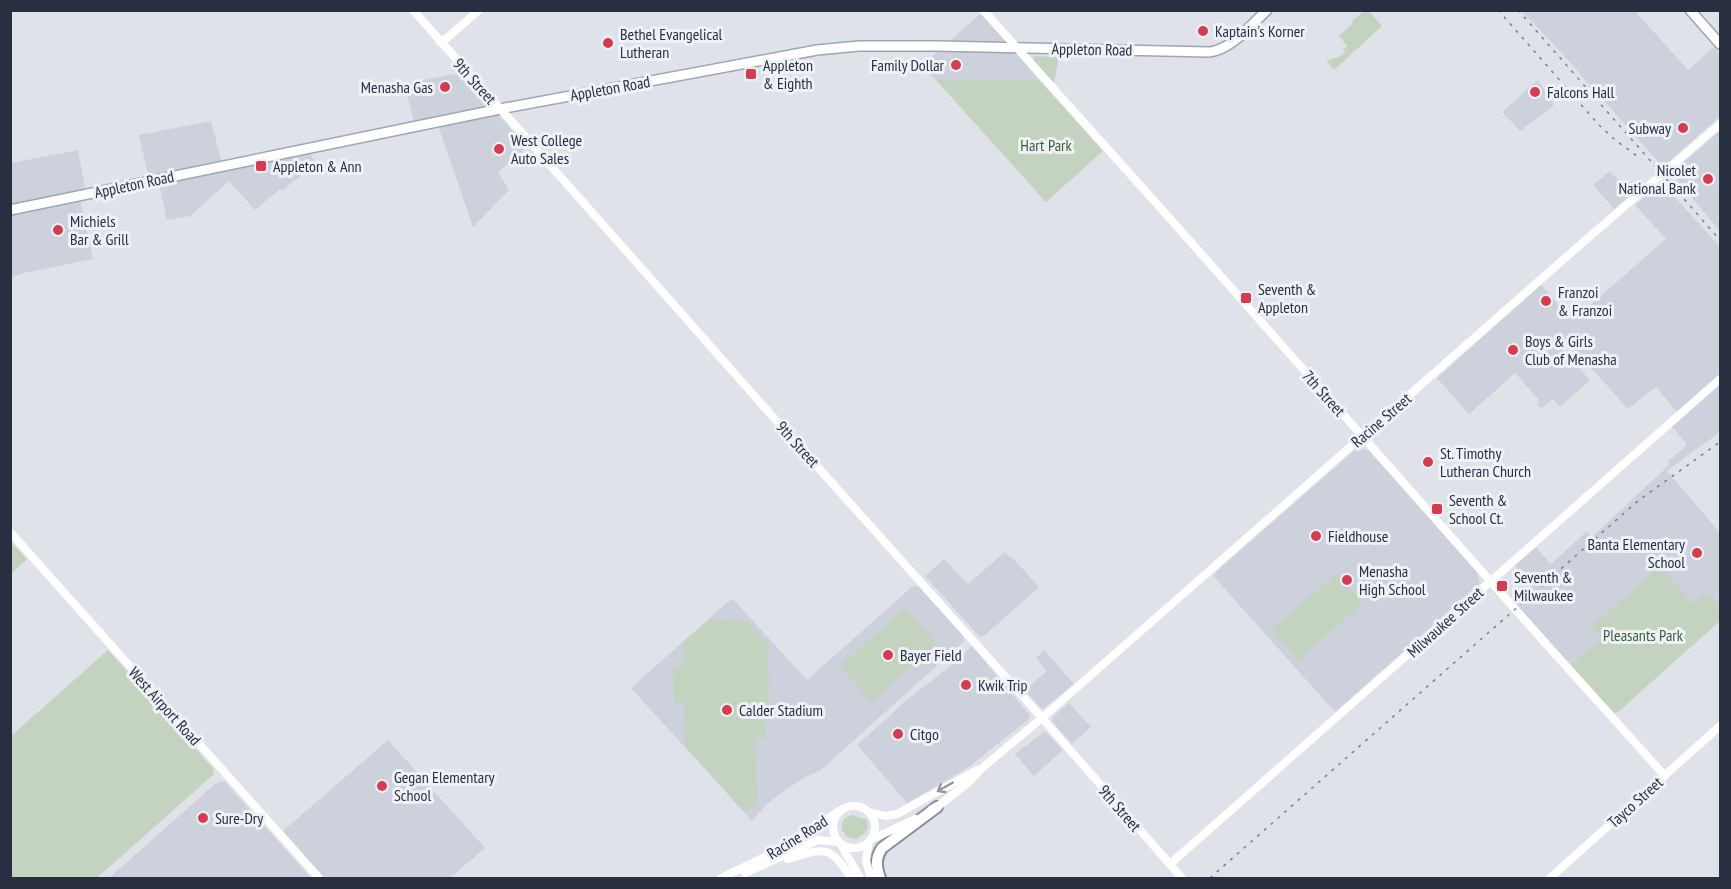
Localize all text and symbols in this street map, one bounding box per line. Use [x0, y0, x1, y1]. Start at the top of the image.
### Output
place label: Kaptain's Korner [1215, 21, 1305, 41]
place label: Bethel Evangelical Lutheran [620, 24, 723, 62]
marker: Kaptain's Korner [1196, 24, 1210, 38]
marker: Bethel Evangelical Lutheran [601, 36, 615, 50]
street label: Appleton Road [1051, 38, 1133, 60]
street label: 9th Street [449, 54, 501, 109]
place label: Appleton & Eighth [763, 55, 813, 93]
place label: Family Dollar [871, 55, 945, 75]
marker: Family Dollar [949, 58, 963, 72]
marker: Appleton & Eighth [744, 67, 758, 81]
street label: Appleton Road [569, 71, 652, 105]
place label: Menasha Gas [361, 77, 433, 97]
marker: Menasha Gas [438, 80, 452, 94]
place label: Falcons Hall [1547, 82, 1615, 102]
marker: Falcons Hall [1528, 85, 1542, 99]
place label: Subway [1629, 118, 1671, 138]
marker: Subway [1676, 121, 1690, 135]
place label: West College Auto Sales [511, 130, 582, 168]
park label: Hart Park [1020, 135, 1072, 155]
marker: West College Auto Sales [492, 142, 506, 156]
place label: Appleton & Ann [273, 156, 362, 176]
marker: Appleton & Ann [254, 159, 268, 173]
place label: Nicolet National Bank [1618, 160, 1697, 198]
street label: Appleton Road [92, 166, 176, 202]
marker: Nicolet National Bank [1701, 172, 1715, 186]
place label: Michiels Bar & Grill [70, 211, 129, 249]
marker: Michiels Bar & Grill [51, 223, 65, 237]
place label: Seventh & Appleton [1258, 279, 1316, 317]
place label: Franzoi & Franzoi [1558, 282, 1612, 320]
marker: Seventh & Appleton [1239, 291, 1253, 305]
marker: Franzoi & Franzoi [1539, 294, 1553, 308]
place label: Boys & Girls Club of Menasha [1525, 331, 1617, 369]
marker: Boys & Girls Club of Menasha [1506, 343, 1520, 357]
street label: 7th Street [1298, 366, 1350, 421]
street label: Racine Street [1347, 388, 1416, 452]
street label: 9th Street [772, 417, 824, 472]
place label: St. Timothy Lutheran Church [1440, 443, 1531, 481]
marker: St. Timothy Lutheran Church [1421, 455, 1435, 469]
place label: Seventh & School Ct. [1449, 490, 1507, 528]
marker: Seventh & School Ct. [1430, 502, 1444, 516]
place label: Fieldhouse [1328, 526, 1388, 546]
marker: Fieldhouse [1309, 529, 1323, 543]
place label: Banta Elementary School [1587, 534, 1685, 572]
marker: Banta Elementary School [1690, 546, 1704, 560]
place label: Menasha High School [1359, 561, 1426, 599]
place label: Seventh & Milwaukee [1514, 567, 1573, 605]
marker: Menasha High School [1340, 573, 1354, 587]
marker: Seventh & Milwaukee [1495, 579, 1509, 593]
street label: Milwaukee Street [1403, 582, 1488, 661]
park label: Pleasants Park [1603, 625, 1684, 645]
place label: Bayer Field [900, 645, 962, 665]
marker: Bayer Field [881, 648, 895, 662]
street label: West Airport Road [125, 663, 205, 749]
place label: Kwik Trip [978, 675, 1028, 695]
marker: Kwik Trip [959, 678, 973, 692]
place label: Calder Stadium [739, 700, 823, 720]
marker: Calder Stadium [720, 703, 734, 717]
place label: Citgo [910, 724, 939, 744]
marker: Citgo [891, 727, 905, 741]
place label: Gegan Elementary School [394, 767, 495, 805]
street label: Tayco Street [1603, 772, 1667, 832]
marker: Gegan Elementary School [375, 779, 389, 793]
one-way arrow [937, 781, 954, 793]
street label: 9th Street [1094, 781, 1146, 836]
place label: Sure-Dry [215, 808, 263, 828]
marker: Sure-Dry [196, 811, 210, 825]
street label: Racine Road [763, 811, 831, 863]

